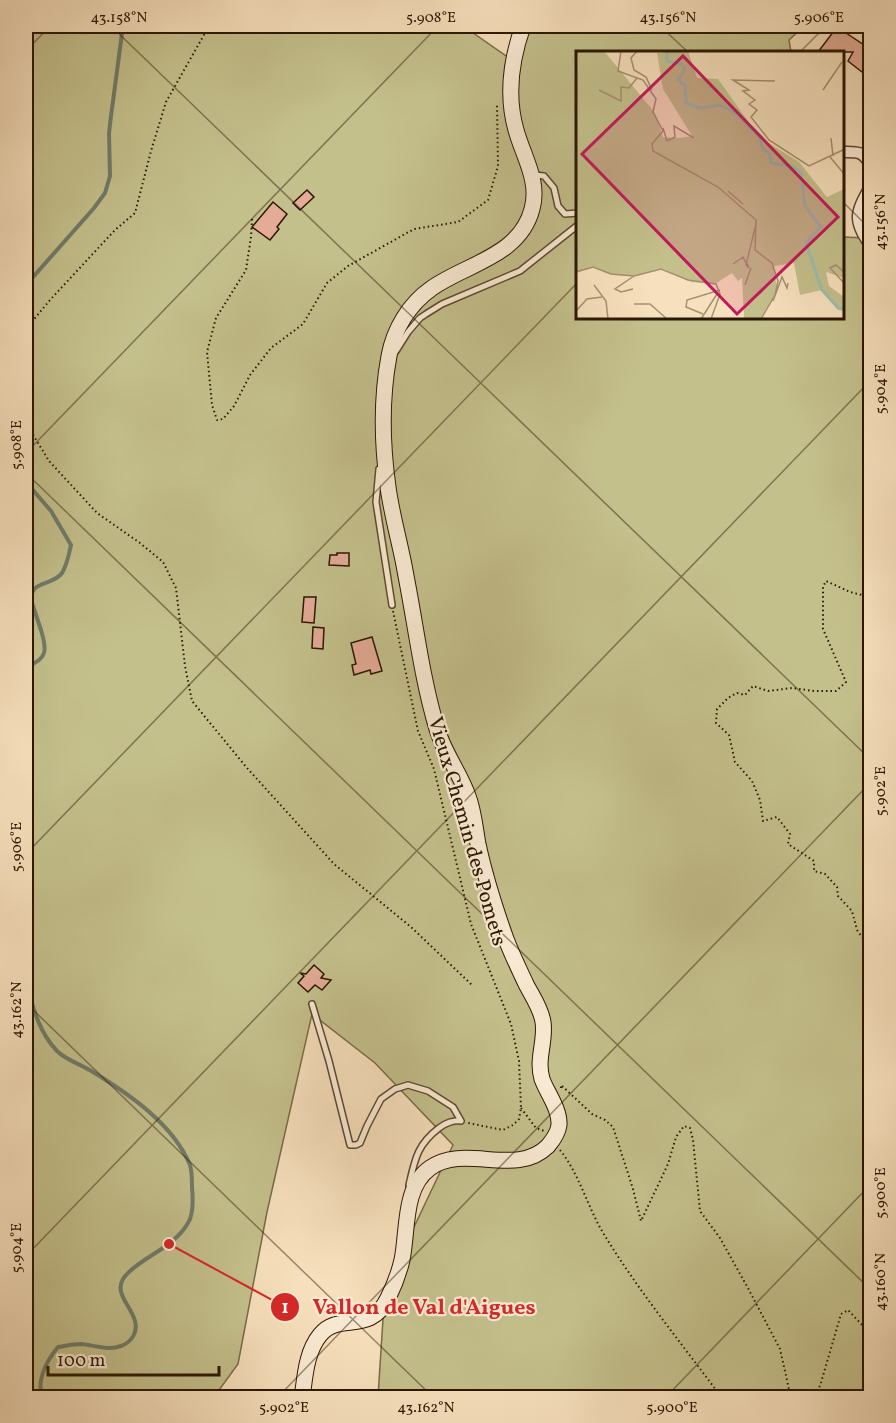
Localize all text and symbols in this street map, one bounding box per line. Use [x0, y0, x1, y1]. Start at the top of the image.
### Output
text: 43.158°N [91, 8, 148, 29]
text: 5.908°E [406, 8, 456, 29]
text: 43.156°N [640, 8, 696, 29]
text: 5.906°E [794, 8, 844, 29]
inset map [576, 51, 845, 320]
text: 43.156°N [871, 194, 892, 250]
text: 5.904°E [871, 364, 892, 414]
text: 5.908°E [7, 420, 28, 470]
street label: Vieux Chemin des Pomets [420, 713, 513, 949]
text: 5.902°E [871, 766, 892, 816]
text: 5.906°E [7, 822, 28, 872]
text: 43.162°N [7, 981, 28, 1039]
text: 5.900°E [871, 1167, 892, 1219]
text: 5.904°E [7, 1223, 28, 1273]
text: 43.160°N [871, 1253, 892, 1311]
callout: Vallon de Val d'Aigues [270, 1287, 548, 1327]
text: Vallon de Val d'Aigues [312, 1293, 536, 1324]
text: 1 [281, 1296, 289, 1321]
scale bar [48, 1339, 219, 1377]
text: 100 m [57, 1349, 106, 1374]
text: 5.902°E [259, 1398, 309, 1419]
text: 43.162°N [397, 1398, 455, 1419]
text: 5.900°E [646, 1398, 698, 1419]

